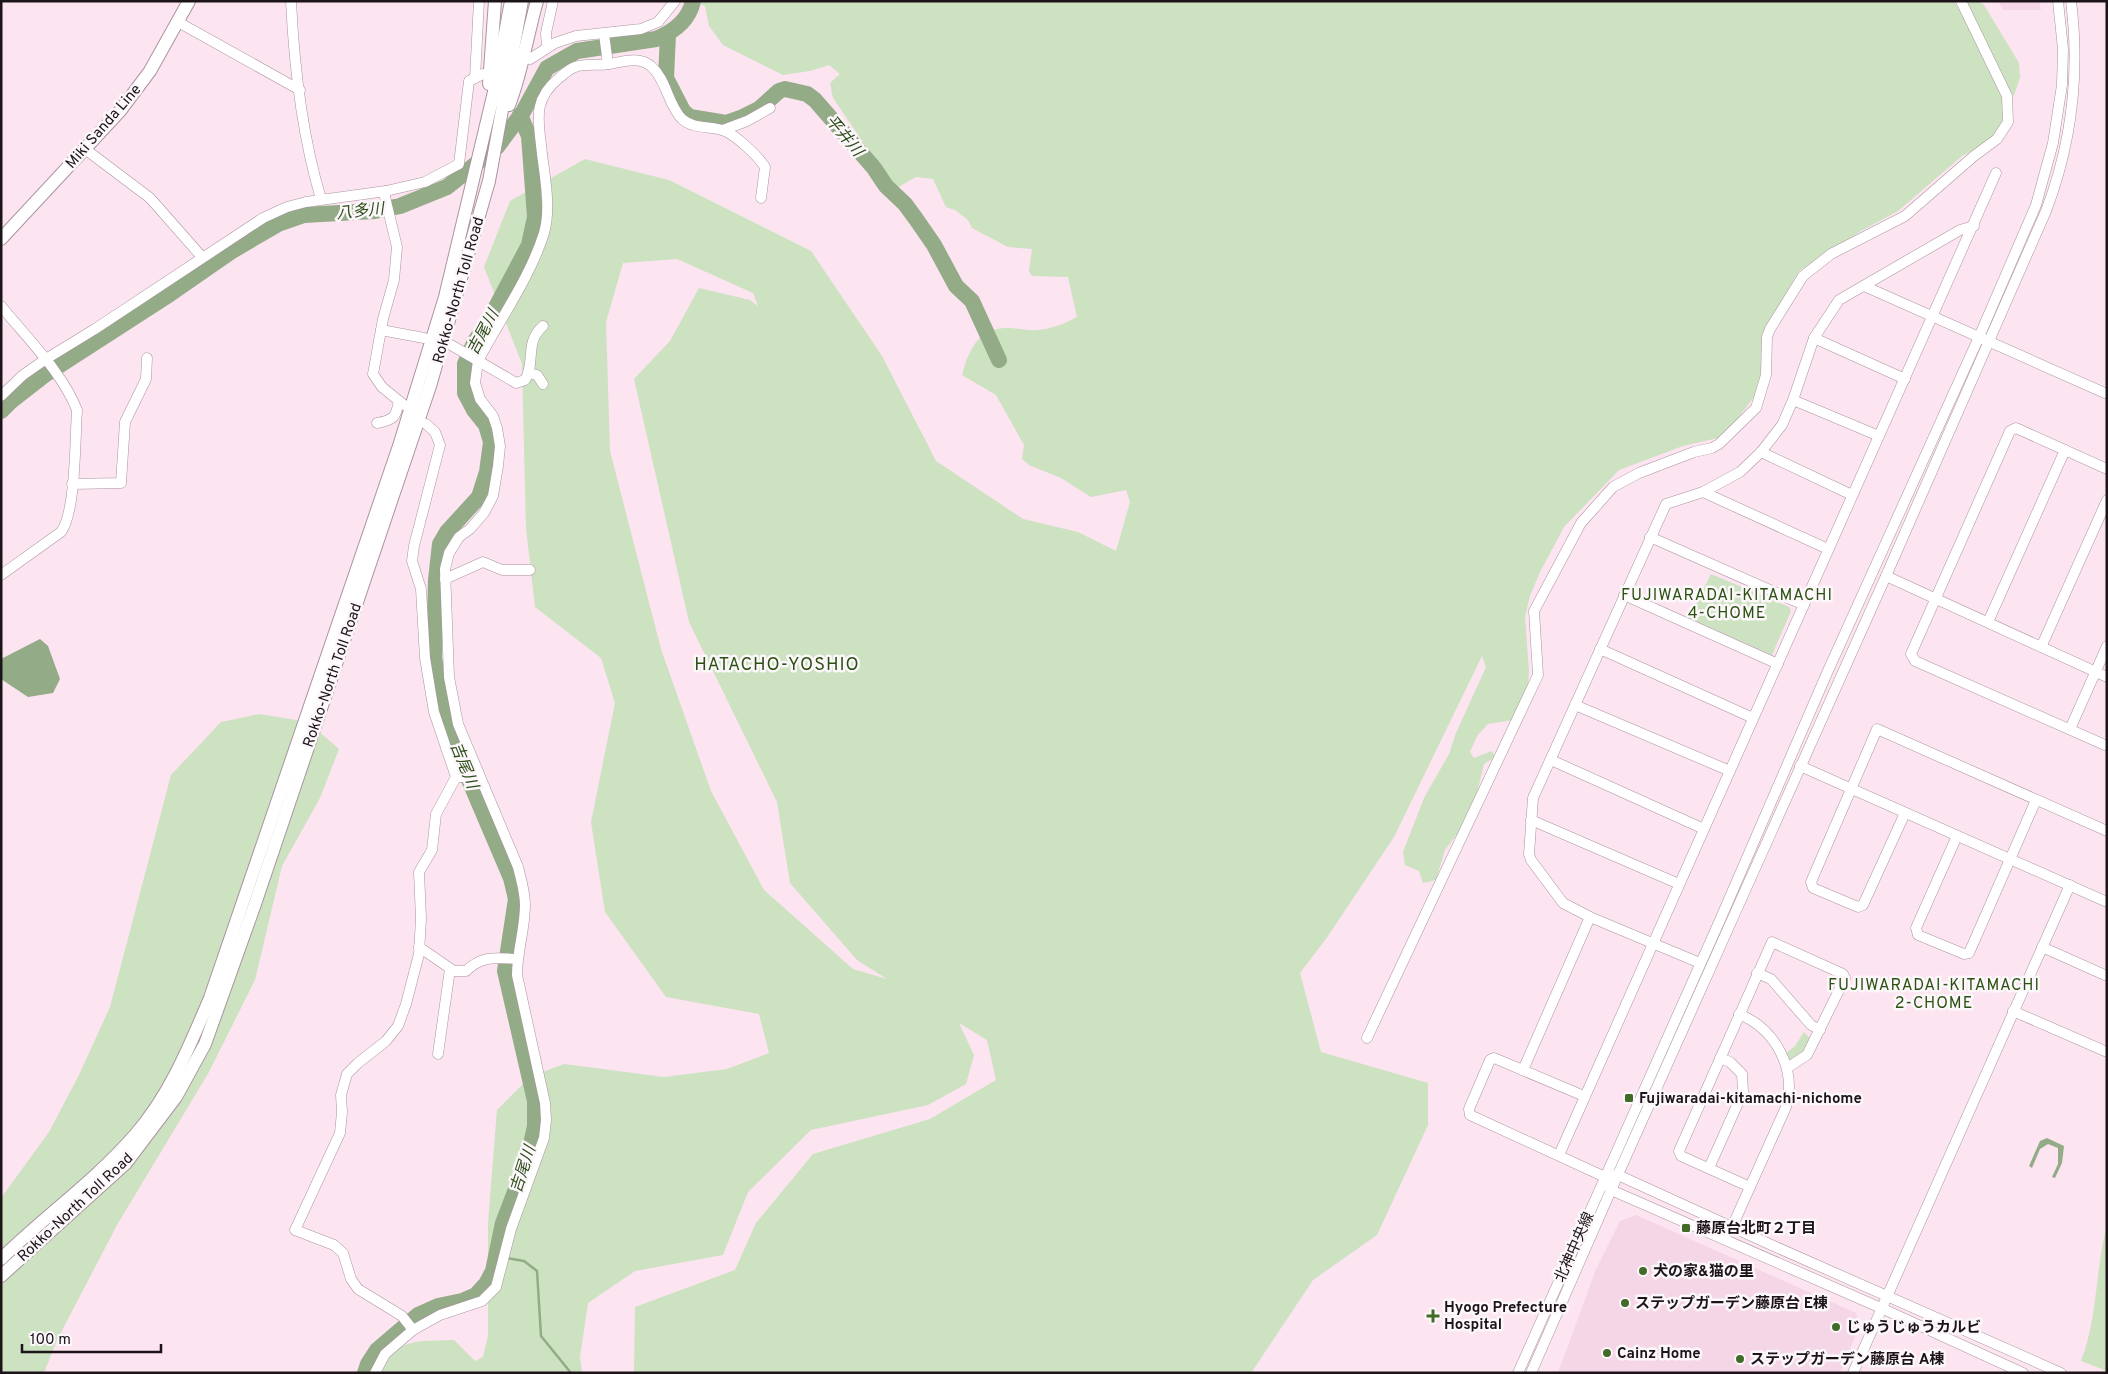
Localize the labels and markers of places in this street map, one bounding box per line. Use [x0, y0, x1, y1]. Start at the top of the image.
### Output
place label: Fujiwaradai-kitamachi-nichome [1639, 1090, 1862, 1109]
marker: Fujiwaradai-kitamachi-nichome [1623, 1092, 1635, 1104]
place label: 藤原台北町２丁目 [1696, 1220, 1816, 1239]
marker: 藤原台北町２丁目 [1680, 1222, 1692, 1234]
place label: 犬の家&猫の里 [1653, 1263, 1754, 1282]
marker: 犬の家&猫の里 [1637, 1265, 1649, 1277]
place label: ステップガーデン藤原台 E棟 [1635, 1294, 1828, 1314]
marker: ステップガーデン藤原台 E棟 [1619, 1297, 1631, 1309]
place label: Hyogo Prefecture Hospital [1444, 1299, 1567, 1335]
marker: Hyogo Prefecture Hospital [1426, 1309, 1440, 1323]
place label: じゅうじゅうカルビ [1846, 1319, 1981, 1338]
marker: じゅうじゅうカルビ [1830, 1321, 1842, 1333]
place label: Cainz Home [1617, 1345, 1701, 1364]
marker: Cainz Home [1601, 1347, 1613, 1359]
place label: ステップガーデン藤原台 A棟 [1750, 1350, 1945, 1370]
marker: ステップガーデン藤原台 A棟 [1734, 1353, 1746, 1365]

